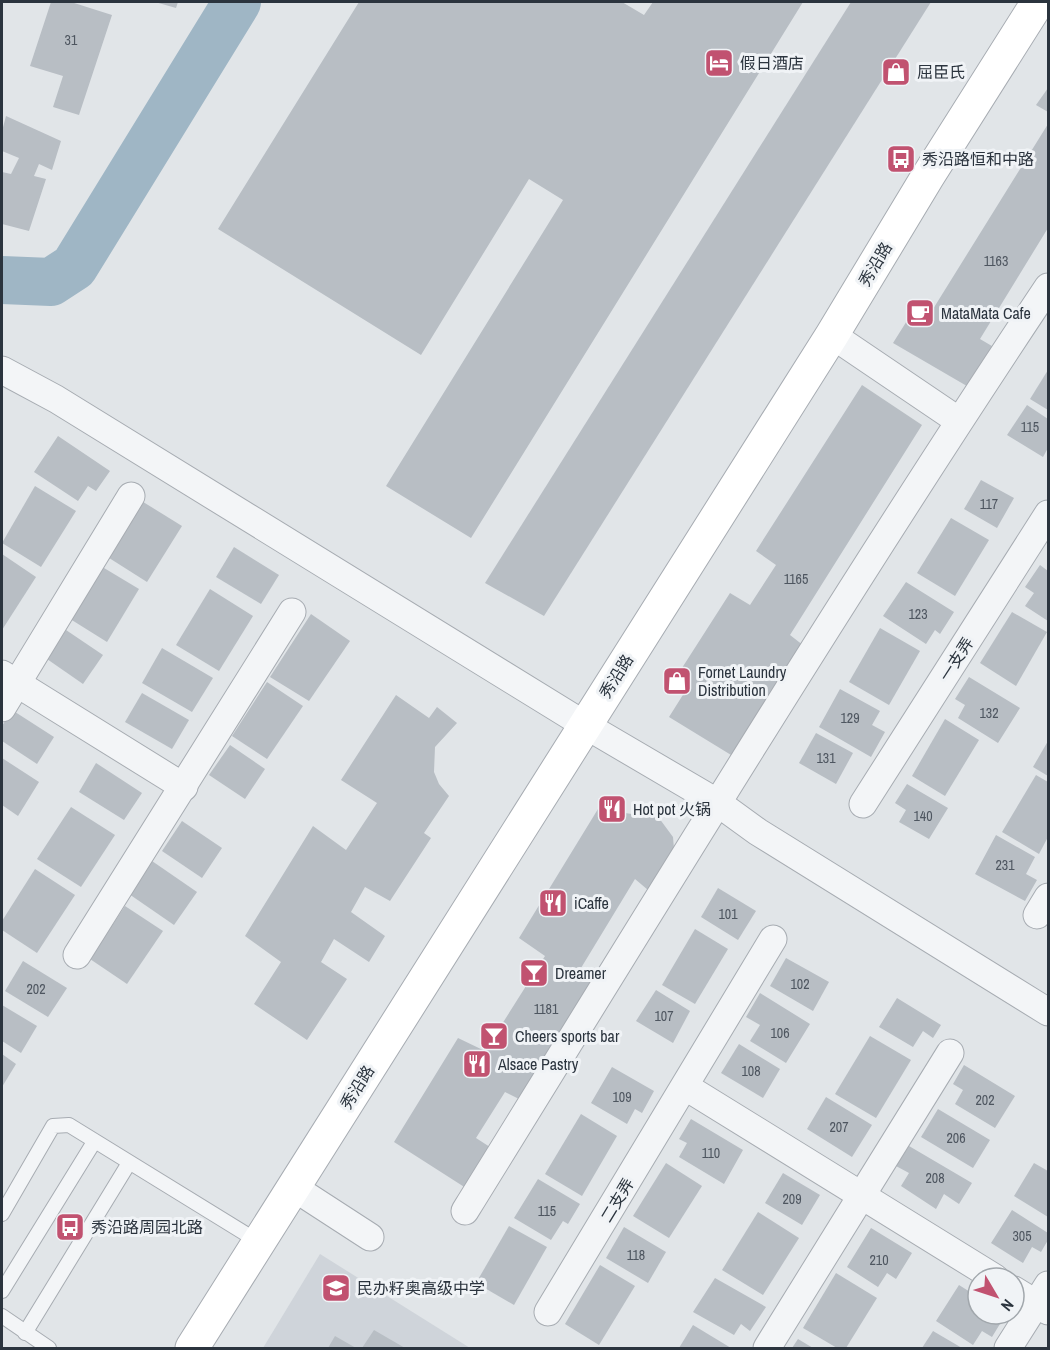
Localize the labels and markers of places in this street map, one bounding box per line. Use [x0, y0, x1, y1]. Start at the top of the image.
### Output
hotel icon: 假日酒店 [703, 47, 735, 79]
place label: 假日酒店 [740, 52, 804, 74]
shop icon: 屈臣氏 [880, 56, 912, 88]
place label: 屈臣氏 [917, 61, 965, 83]
bus stop icon: 秀沿路恒和中路 [885, 143, 917, 175]
place label: 秀沿路恒和中路 [922, 148, 1034, 170]
cafe icon: MataMata Cafe [904, 297, 936, 329]
place label: MataMata Cafe [941, 302, 1031, 324]
place label: Fornet Laundry Distribution [698, 661, 787, 701]
shop icon: Fornet Laundry Distribution [661, 665, 693, 697]
restaurant icon: Hot pot 火锅 [596, 793, 628, 825]
place label: Hot pot 火锅 [633, 798, 711, 820]
restaurant icon: iCaffe [537, 887, 569, 919]
place label: iCaffe [574, 892, 609, 914]
bar icon: Dreamer [518, 957, 550, 989]
place label: Dreamer [555, 962, 607, 984]
bar icon: Cheers sports bar [478, 1020, 510, 1052]
place label: Cheers sports bar [515, 1025, 620, 1047]
restaurant icon: Alsace Pastry [461, 1048, 493, 1080]
place label: Alsace Pastry [497, 1053, 579, 1075]
bus stop icon: 秀沿路周园北路 [54, 1211, 86, 1243]
place label: 秀沿路周园北路 [91, 1216, 203, 1238]
school or university icon: 民办籽奥高级中学 [320, 1272, 352, 1304]
place label: 民办籽奥高级中学 [357, 1277, 485, 1299]

